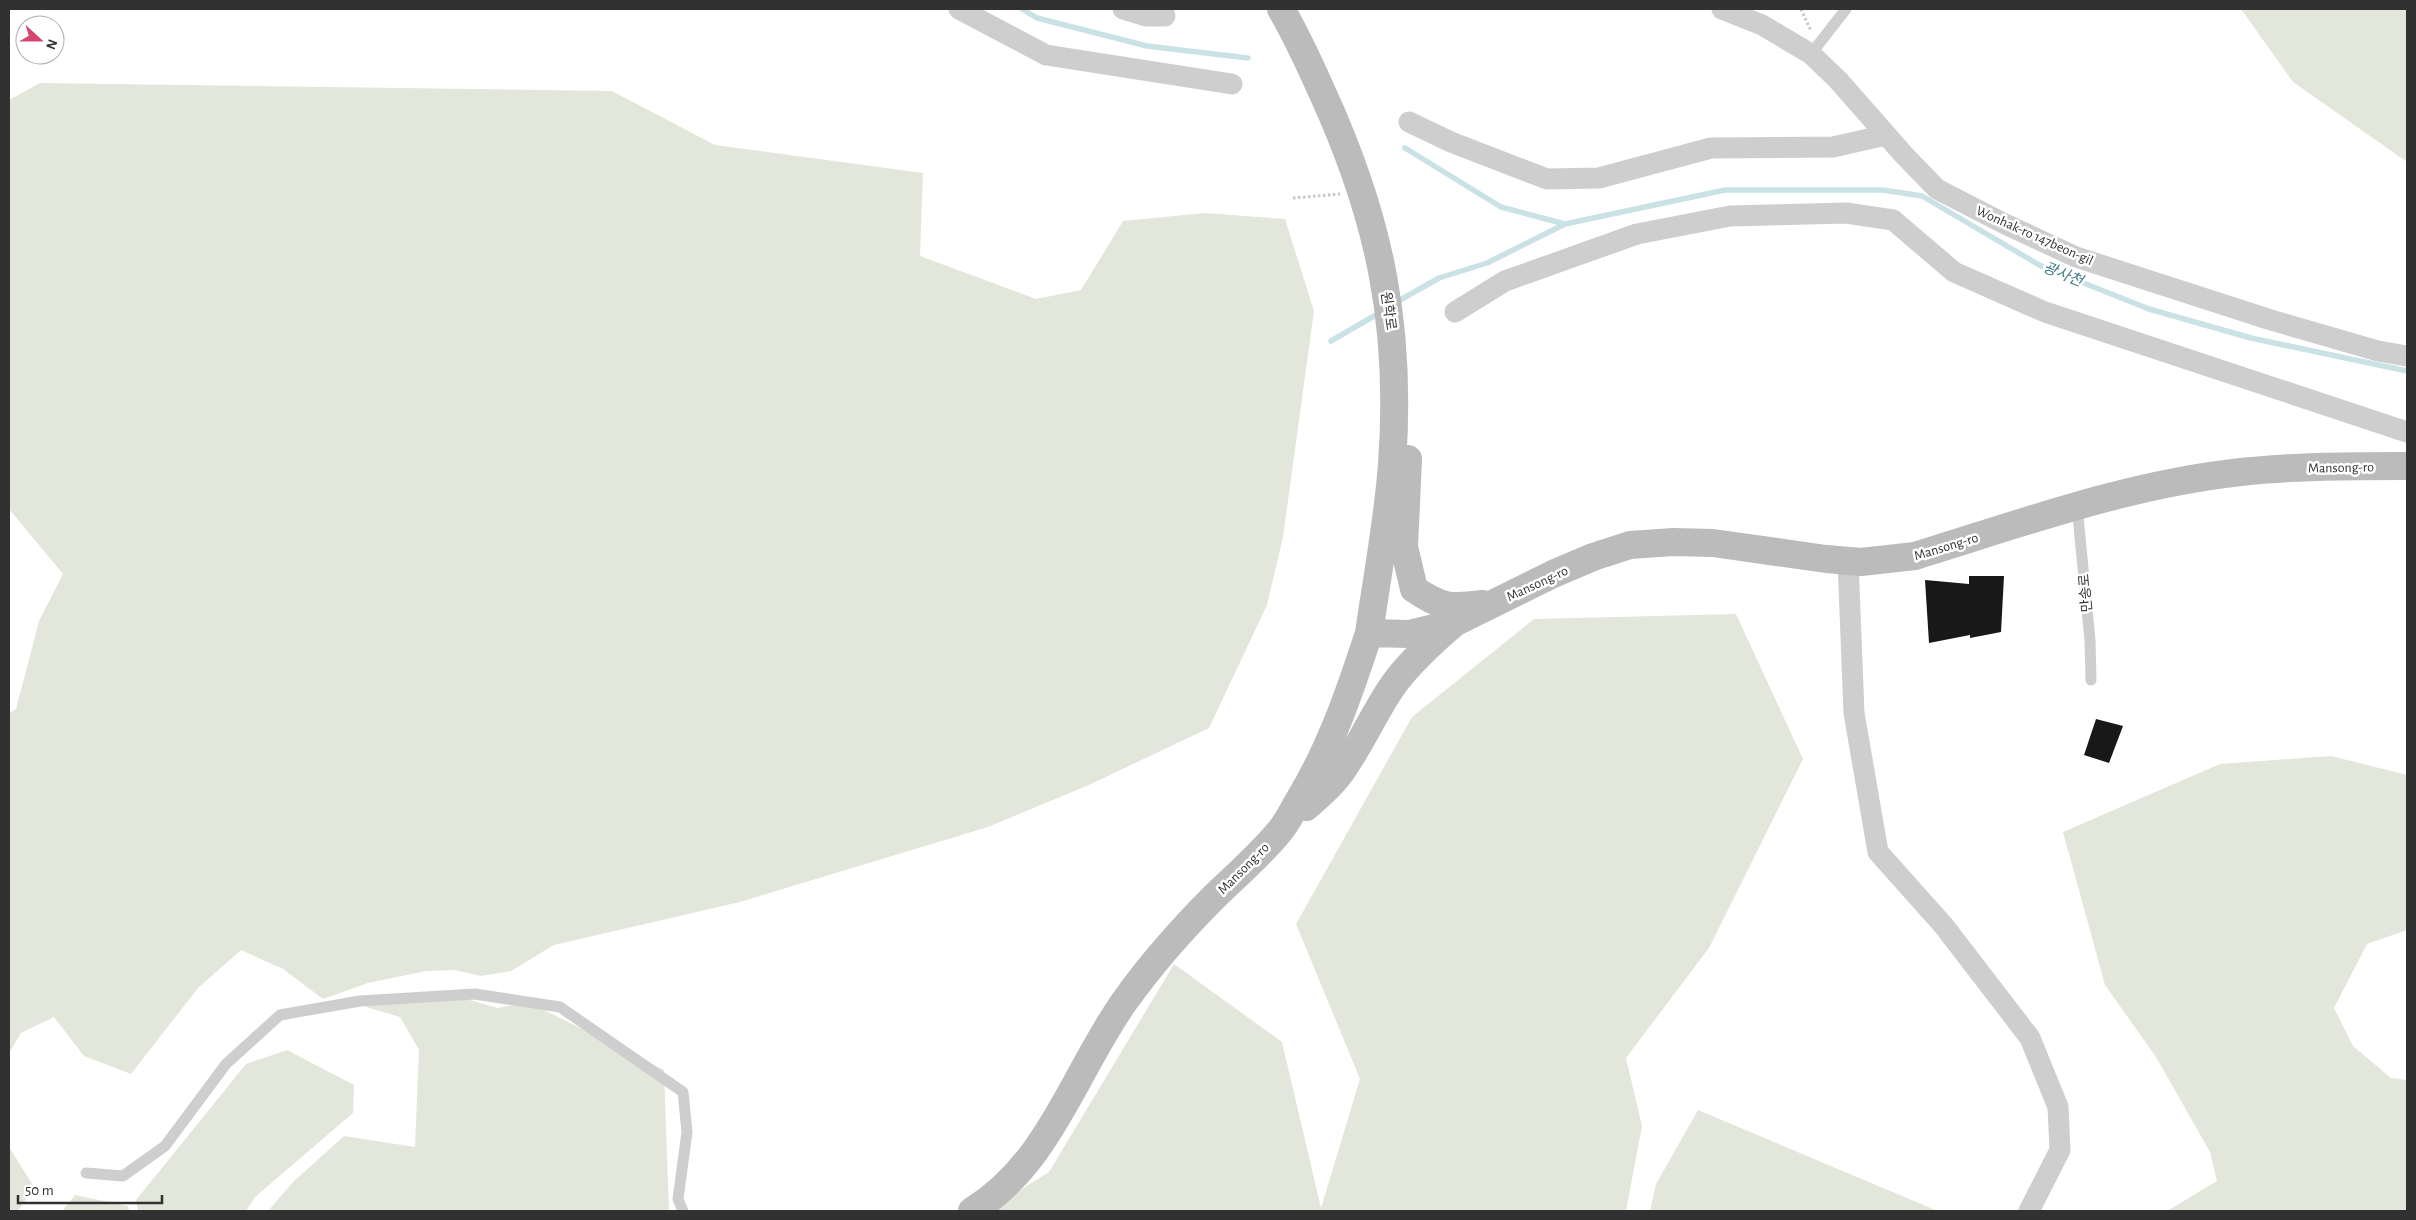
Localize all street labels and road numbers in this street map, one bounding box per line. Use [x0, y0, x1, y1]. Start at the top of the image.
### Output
street label: Wonhak-ro 147beon-gil [1974, 204, 2095, 268]
street label: 원학로 [1378, 291, 1400, 331]
street label: Mansong-ro [2308, 460, 2374, 476]
street label: Mansong-ro [1913, 531, 1980, 563]
street label: Mansong-ro [1505, 564, 1570, 604]
street label: 만송로 [2076, 573, 2095, 613]
street label: Mansong-ro [1215, 840, 1272, 897]

